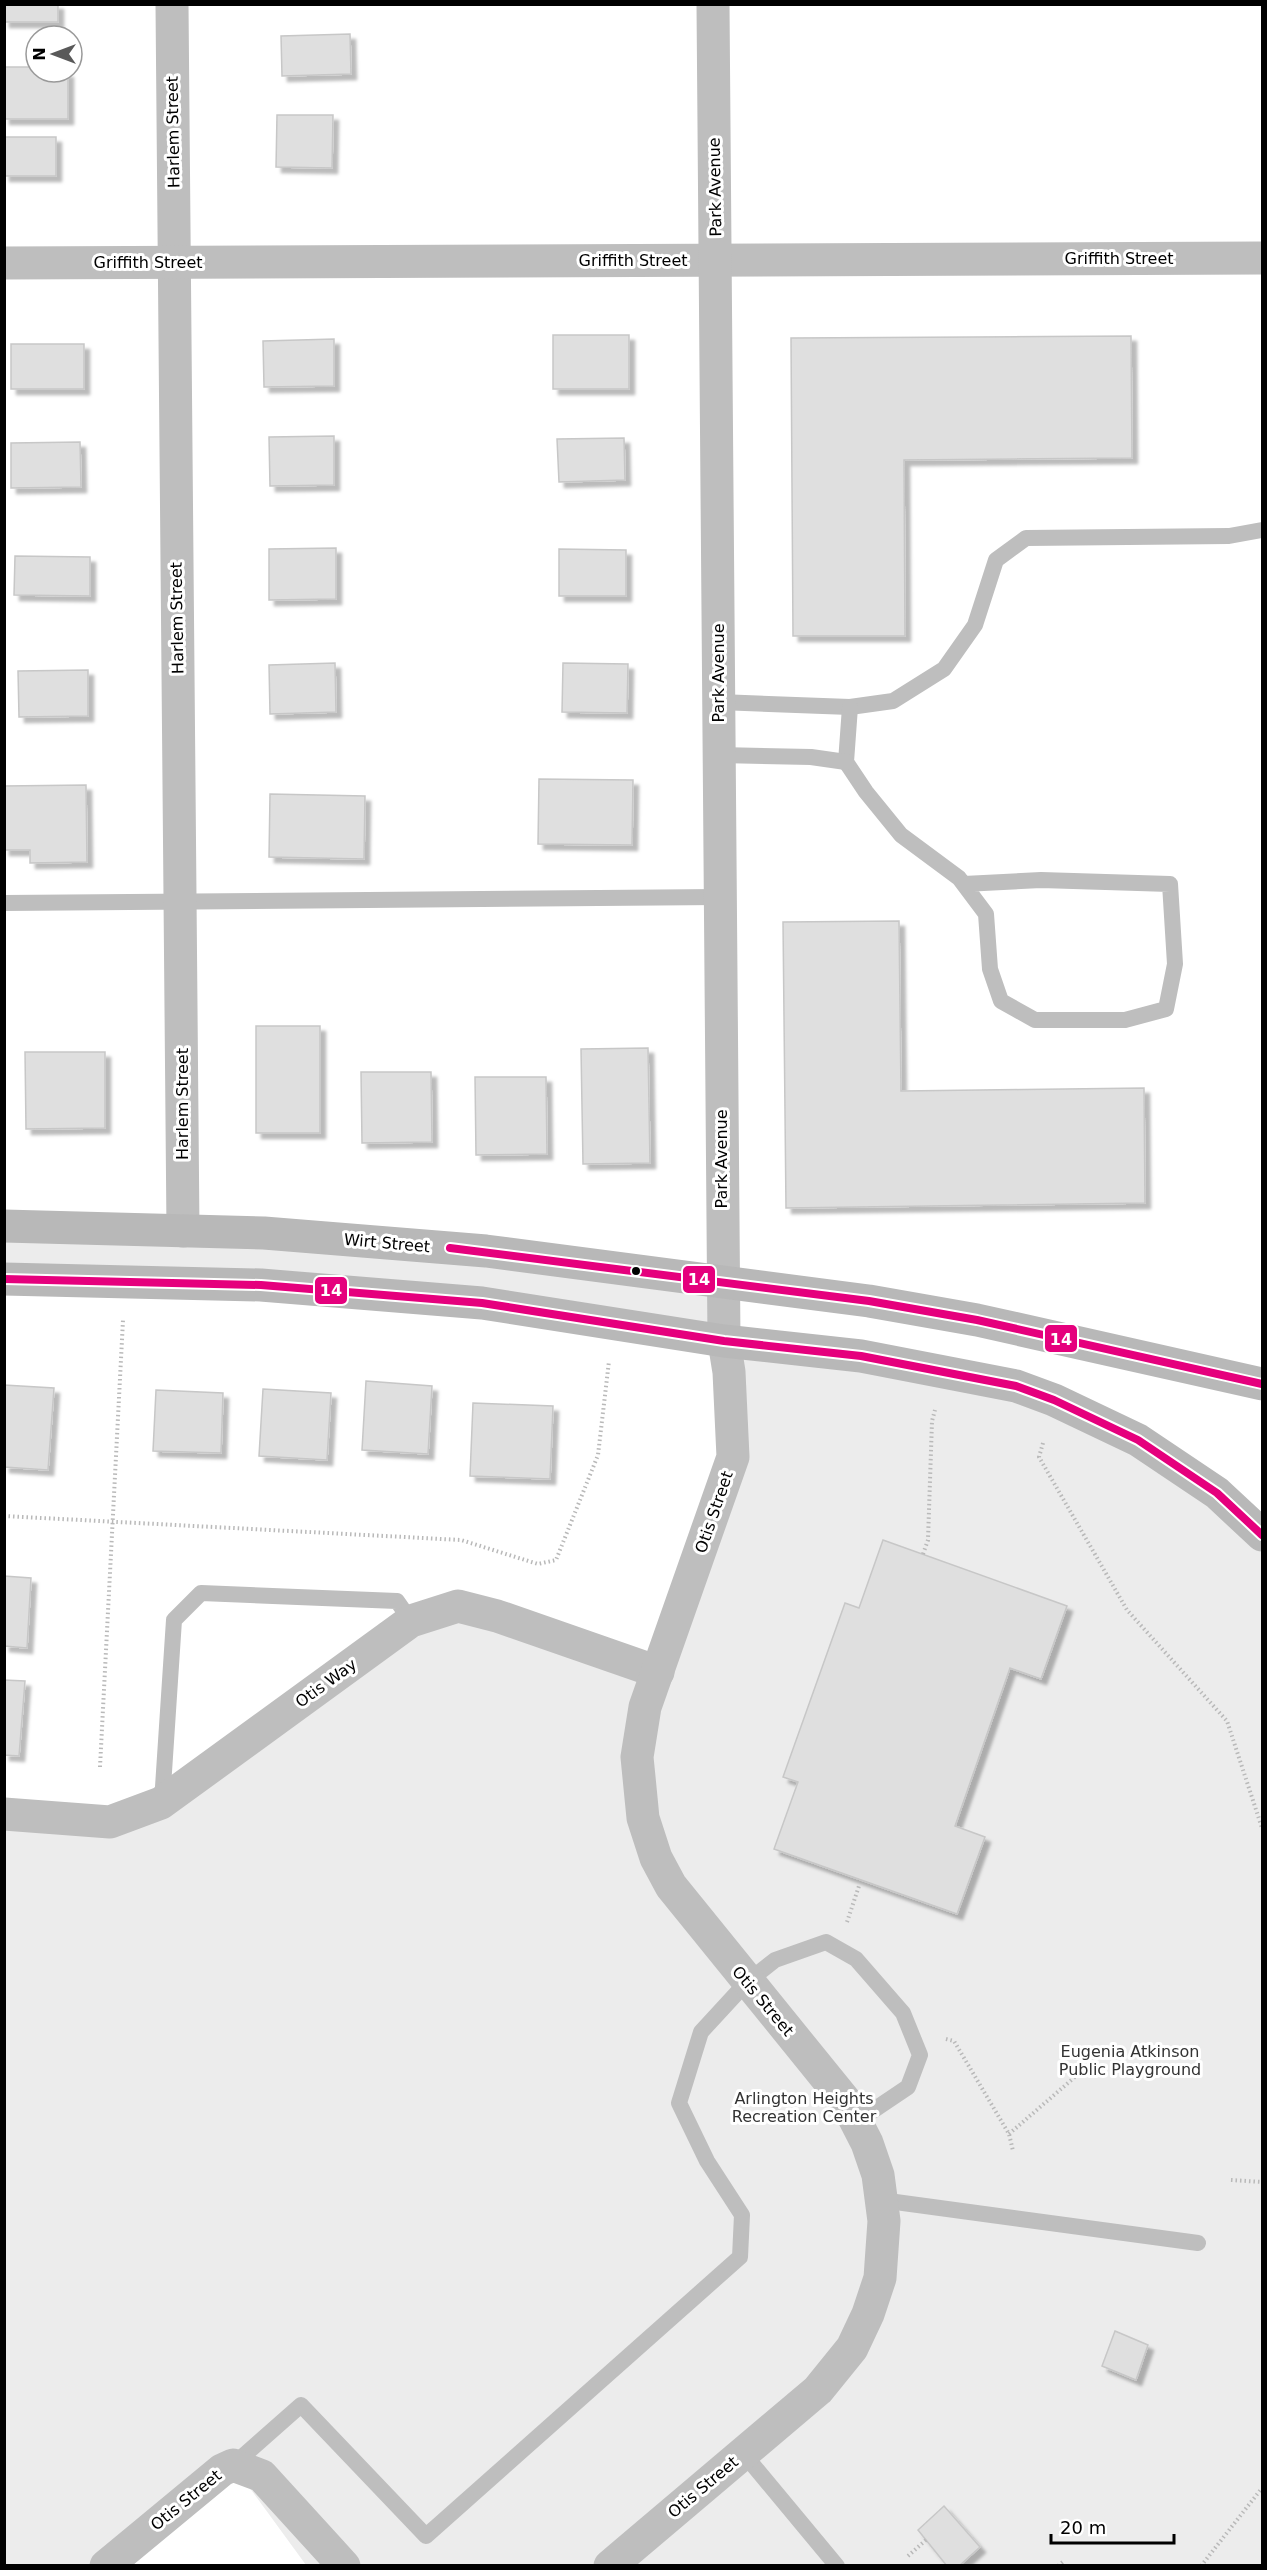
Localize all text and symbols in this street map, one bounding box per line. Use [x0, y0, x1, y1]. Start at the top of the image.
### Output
north arrow [24, 24, 84, 84]
text: N [30, 47, 49, 61]
street label: Harlem Street [163, 76, 183, 188]
street label: Park Avenue [705, 137, 725, 237]
street label: Griffith Street [1064, 249, 1174, 268]
street label: Griffith Street [578, 251, 688, 270]
street label: Griffith Street [93, 253, 203, 272]
street label: Harlem Street [167, 562, 187, 674]
street label: Park Avenue [709, 623, 728, 723]
street label: Harlem Street [173, 1048, 192, 1160]
street label: Park Avenue [712, 1109, 731, 1209]
street label: Wirt Street [343, 1230, 431, 1256]
unlabelled marker [630, 1265, 642, 1277]
line badge: 14 [682, 1265, 716, 1294]
text: 14 [688, 1270, 710, 1289]
line badge: 14 [314, 1276, 348, 1305]
text: 14 [320, 1281, 342, 1300]
line badge: 14 [1044, 1324, 1078, 1353]
text: 14 [1050, 1330, 1072, 1349]
street label: Otis Street [691, 1469, 737, 1555]
street label: Otis Way [292, 1655, 360, 1711]
street label: Otis Street [728, 1962, 798, 2040]
park label: Eugenia Atkinson Public Playground [1059, 2042, 1201, 2079]
park label: Arlington Heights Recreation Center [732, 2089, 877, 2126]
street label: Otis Street [664, 2452, 742, 2522]
street label: Otis Street [147, 2466, 225, 2534]
scale bar [1051, 2507, 1174, 2545]
text: 20 m [1060, 2517, 1106, 2538]

